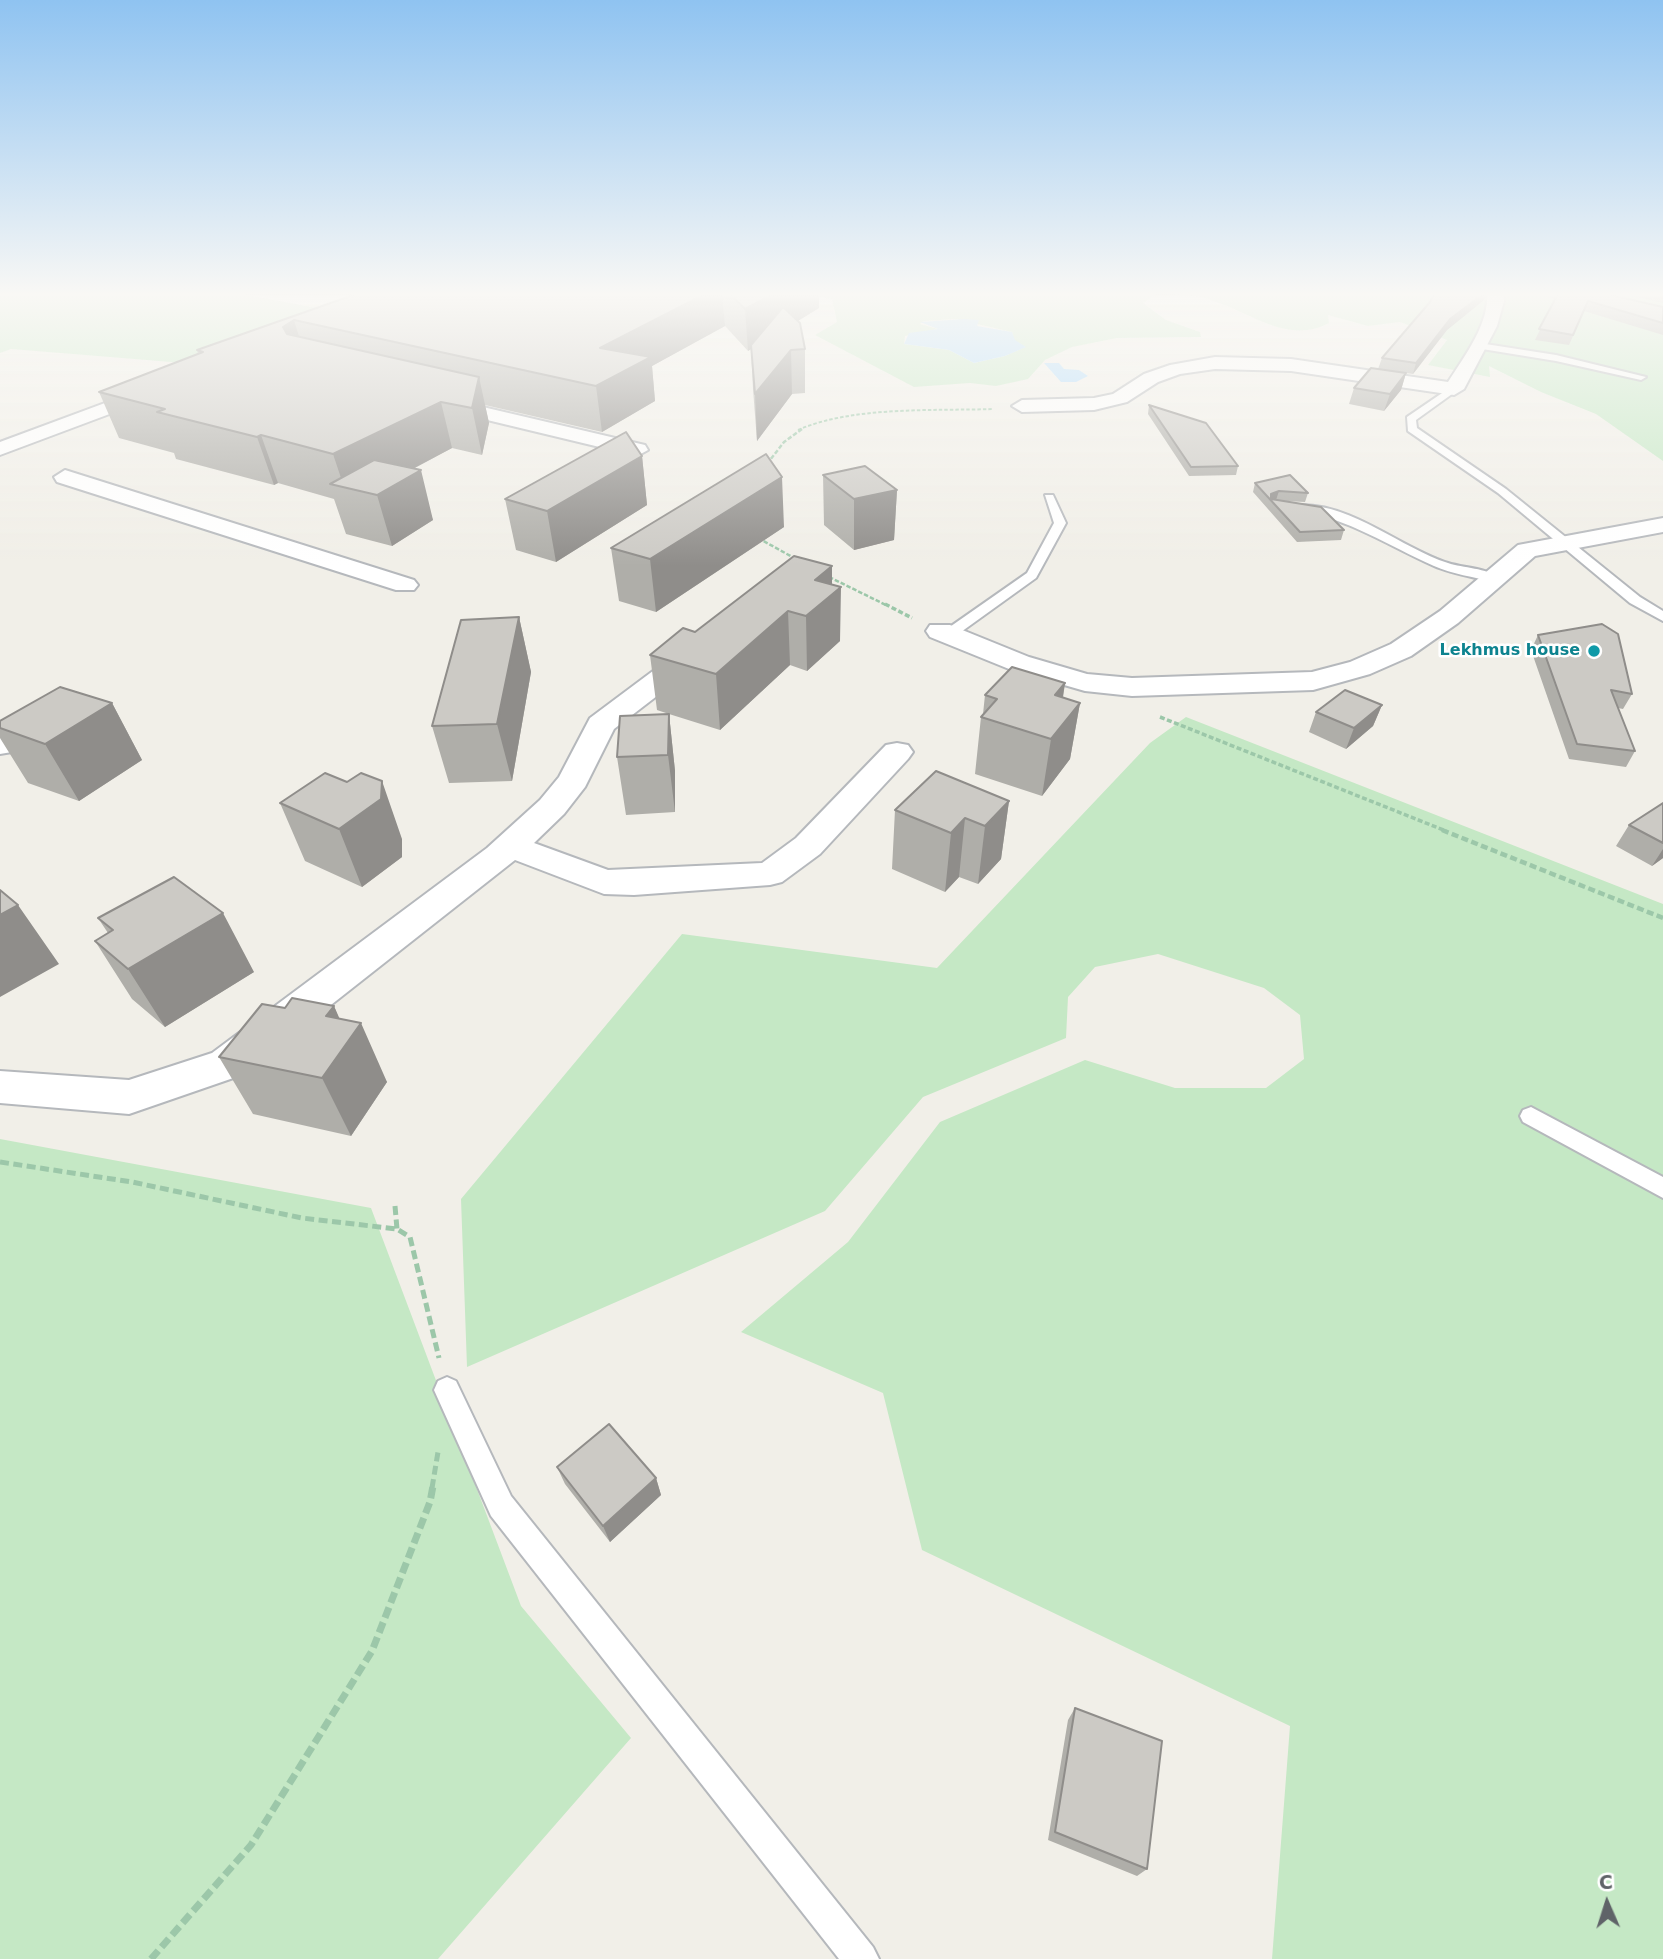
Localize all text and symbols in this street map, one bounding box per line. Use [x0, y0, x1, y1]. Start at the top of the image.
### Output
place label: Lekhmus house [1440, 641, 1580, 661]
marker: Lekhmus house [1586, 643, 1602, 659]
north arrow [1572, 1868, 1642, 1938]
text: С [1598, 1871, 1613, 1893]

